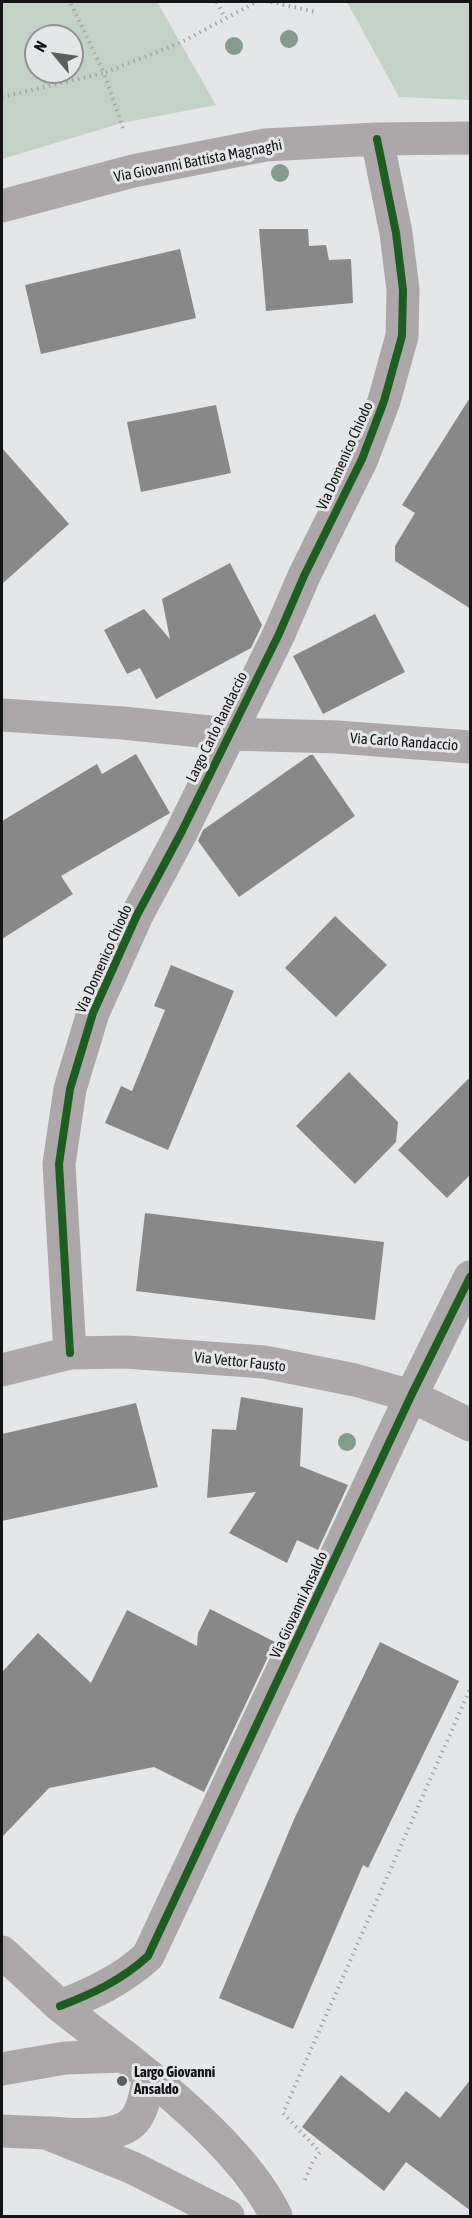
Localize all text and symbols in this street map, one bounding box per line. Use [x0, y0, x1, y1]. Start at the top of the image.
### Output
north arrow [24, 24, 84, 84]
text: N [30, 38, 50, 55]
street label: Via Giovanni Battista Magnaghi [112, 136, 284, 186]
street label: Via Domenico Chiodo [313, 399, 377, 513]
street label: Largo Carlo Randaccio [182, 669, 252, 785]
street label: Via Carlo Randaccio [349, 729, 459, 755]
street label: Via Domenico Chiodo [72, 902, 136, 1016]
street label: Via Vettor Fausto [193, 1348, 287, 1376]
street label: Via Giovanni Ansaldo [266, 1549, 332, 1661]
place label: Largo Giovanni Ansaldo [134, 2063, 215, 2098]
marker: Largo Giovanni Ansaldo [115, 2074, 129, 2088]

